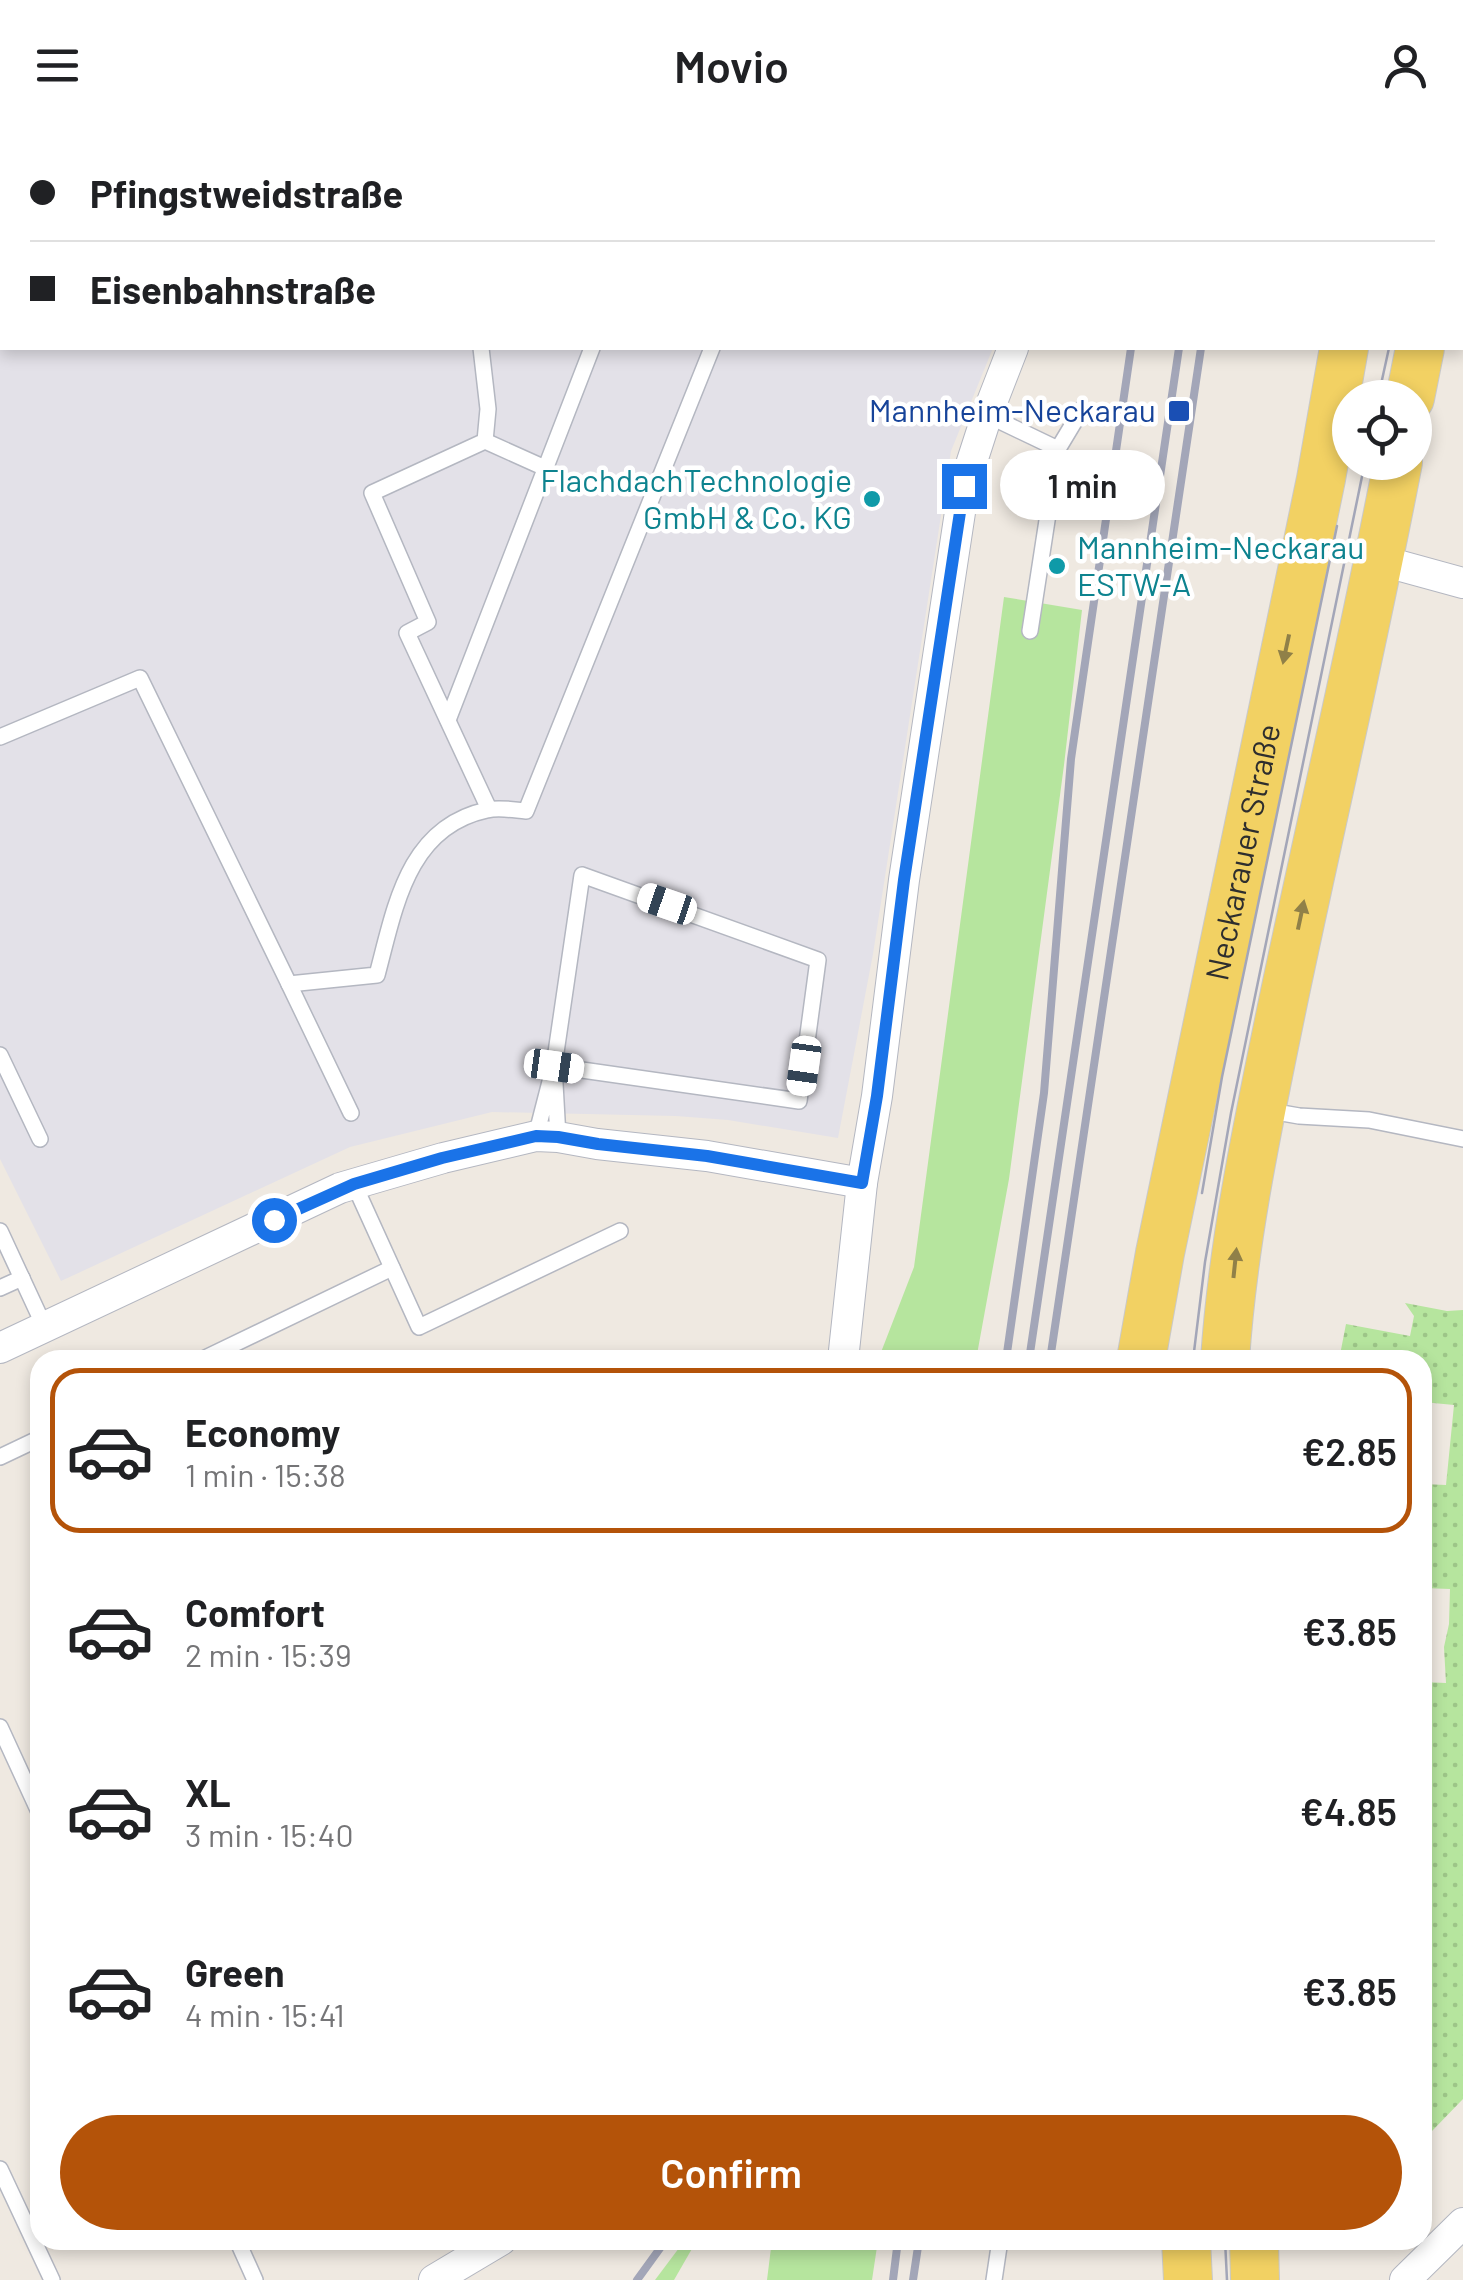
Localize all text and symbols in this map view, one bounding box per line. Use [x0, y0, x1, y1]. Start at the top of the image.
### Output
icon: menu [30, 38, 85, 93]
text: Movio [674, 38, 789, 92]
icon: person [1378, 38, 1433, 93]
text: Pfingstweidstraße [90, 170, 403, 216]
text: Eisenbahnstraße [90, 266, 376, 312]
map controls [1332, 380, 1432, 480]
button: locate [1332, 380, 1432, 480]
place label: Mannheim-Neckarau [869, 390, 1156, 428]
marker: Mannheim-Neckarau [1166, 398, 1192, 424]
callout: 1 min [999, 451, 1164, 521]
place label: FlachdachTechnologie GmbH & Co. KG [540, 460, 852, 535]
route end [942, 464, 987, 509]
text: 1 min [1048, 466, 1117, 504]
marker: FlachdachTechnologie GmbH & Co. KG [861, 488, 883, 510]
place label: Mannheim-Neckarau ESTW-A [1077, 527, 1364, 602]
marker: Mannheim-Neckarau ESTW-A [1046, 555, 1068, 577]
one-way arrow [1277, 634, 1293, 665]
street label: Neckarauer Straße [1196, 720, 1287, 983]
car [634, 880, 700, 928]
one-way arrow [1294, 899, 1310, 930]
car [785, 1034, 823, 1098]
car [522, 1047, 586, 1085]
route start [252, 1198, 297, 1243]
one-way arrow [1227, 1247, 1243, 1278]
icon: car [65, 1406, 155, 1496]
text: Economy [185, 1409, 340, 1455]
text: €2.85 [1301, 1428, 1397, 1474]
text: 1 min · 15:38 [185, 1455, 346, 1493]
icon: car [65, 1586, 155, 1676]
text: Comfort [185, 1589, 325, 1635]
text: €3.85 [1302, 1608, 1397, 1654]
text: 2 min · 15:39 [185, 1635, 352, 1673]
icon: car [65, 1766, 155, 1856]
text: XL [185, 1769, 231, 1815]
text: €4.85 [1300, 1788, 1397, 1834]
text: 3 min · 15:40 [185, 1815, 353, 1853]
icon: car [65, 1946, 155, 2036]
text: Green [185, 1949, 285, 1995]
text: €3.85 [1302, 1968, 1397, 2014]
text: 4 min · 15:41 [185, 1995, 345, 2033]
button: Confirm [60, 2115, 1402, 2230]

